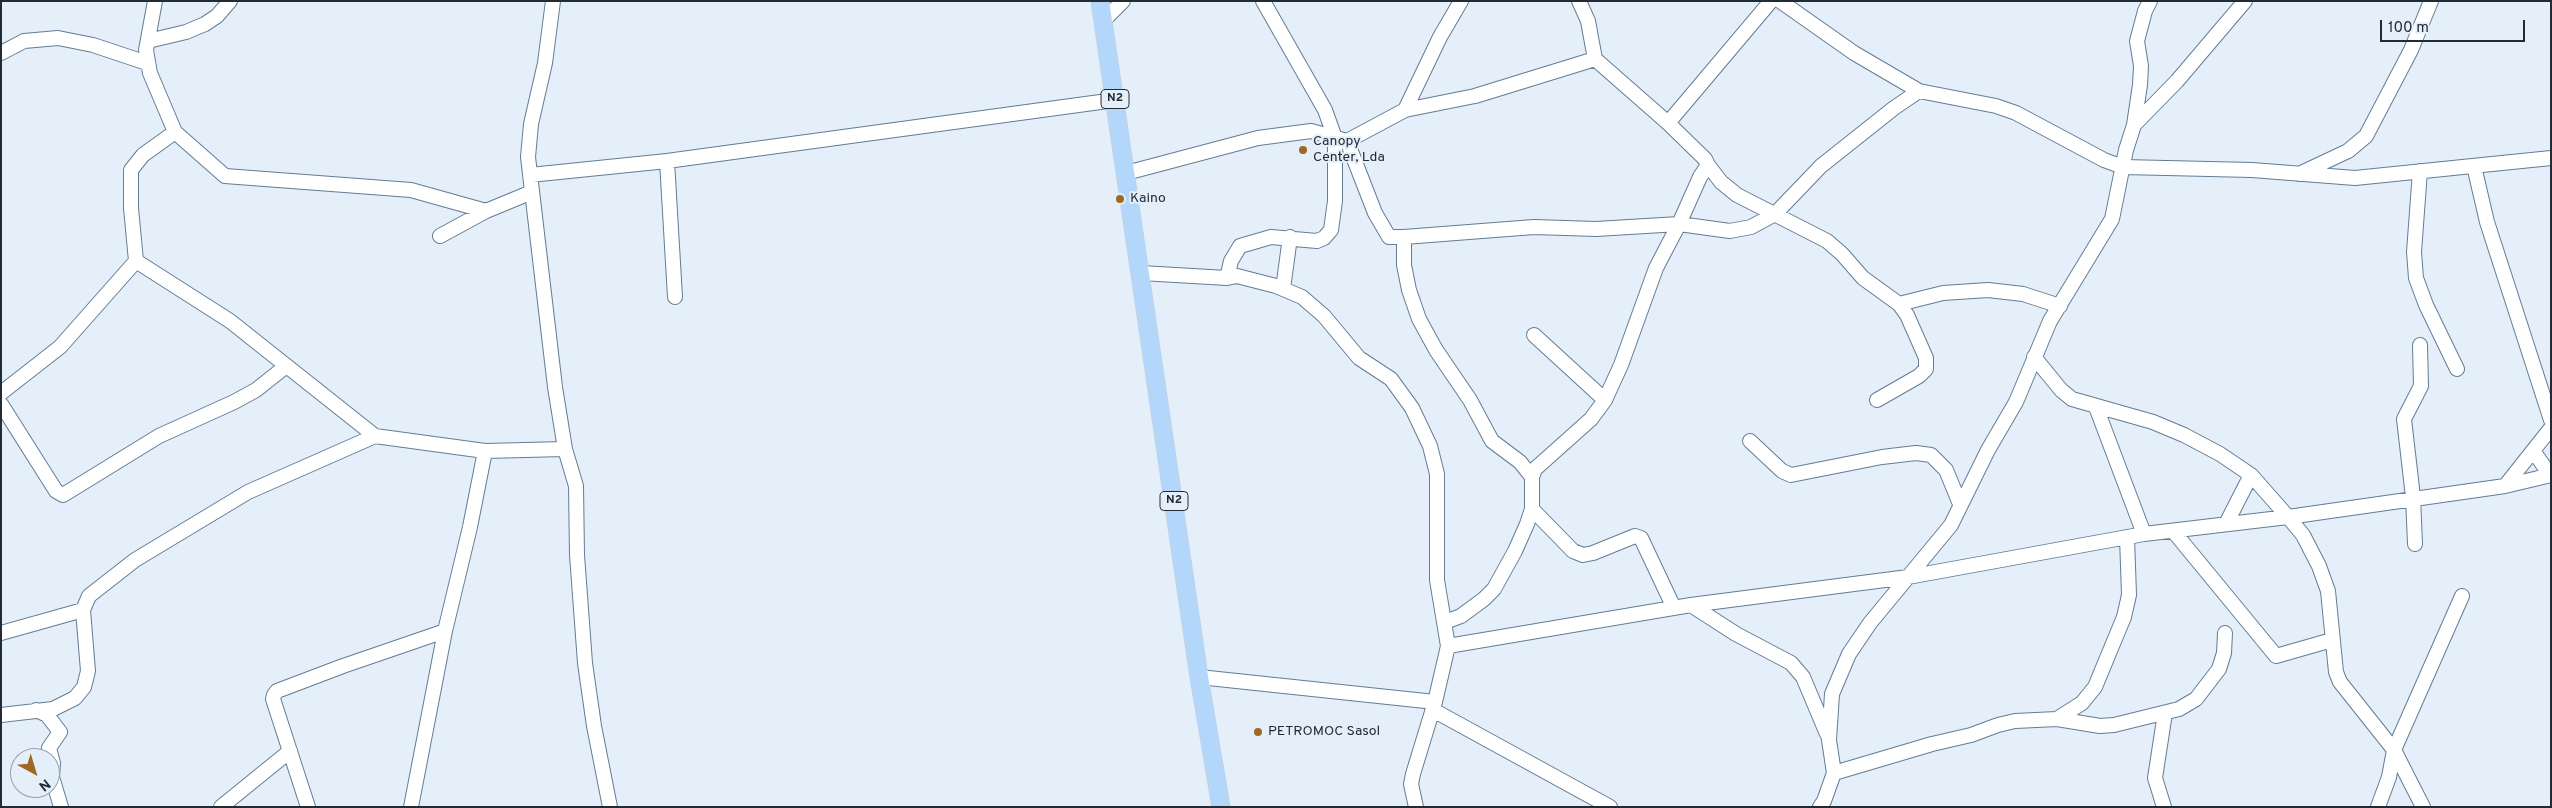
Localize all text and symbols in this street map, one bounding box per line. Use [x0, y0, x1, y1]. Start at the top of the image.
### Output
scale bar [2382, 10, 2527, 42]
text: 100 m [2388, 19, 2429, 38]
road number: N2 [1101, 90, 1129, 108]
place label: Canopy Center, Lda [1313, 134, 1385, 166]
marker: Canopy Center, Lda [1297, 144, 1309, 156]
place label: Kaino [1130, 191, 1166, 207]
marker: Kaino [1114, 193, 1126, 205]
road number: N2 [1160, 492, 1188, 511]
place label: PETROMOC Sasol [1268, 724, 1380, 740]
marker: PETROMOC Sasol [1252, 726, 1264, 738]
north arrow [10, 748, 60, 798]
text: N [35, 774, 53, 794]

